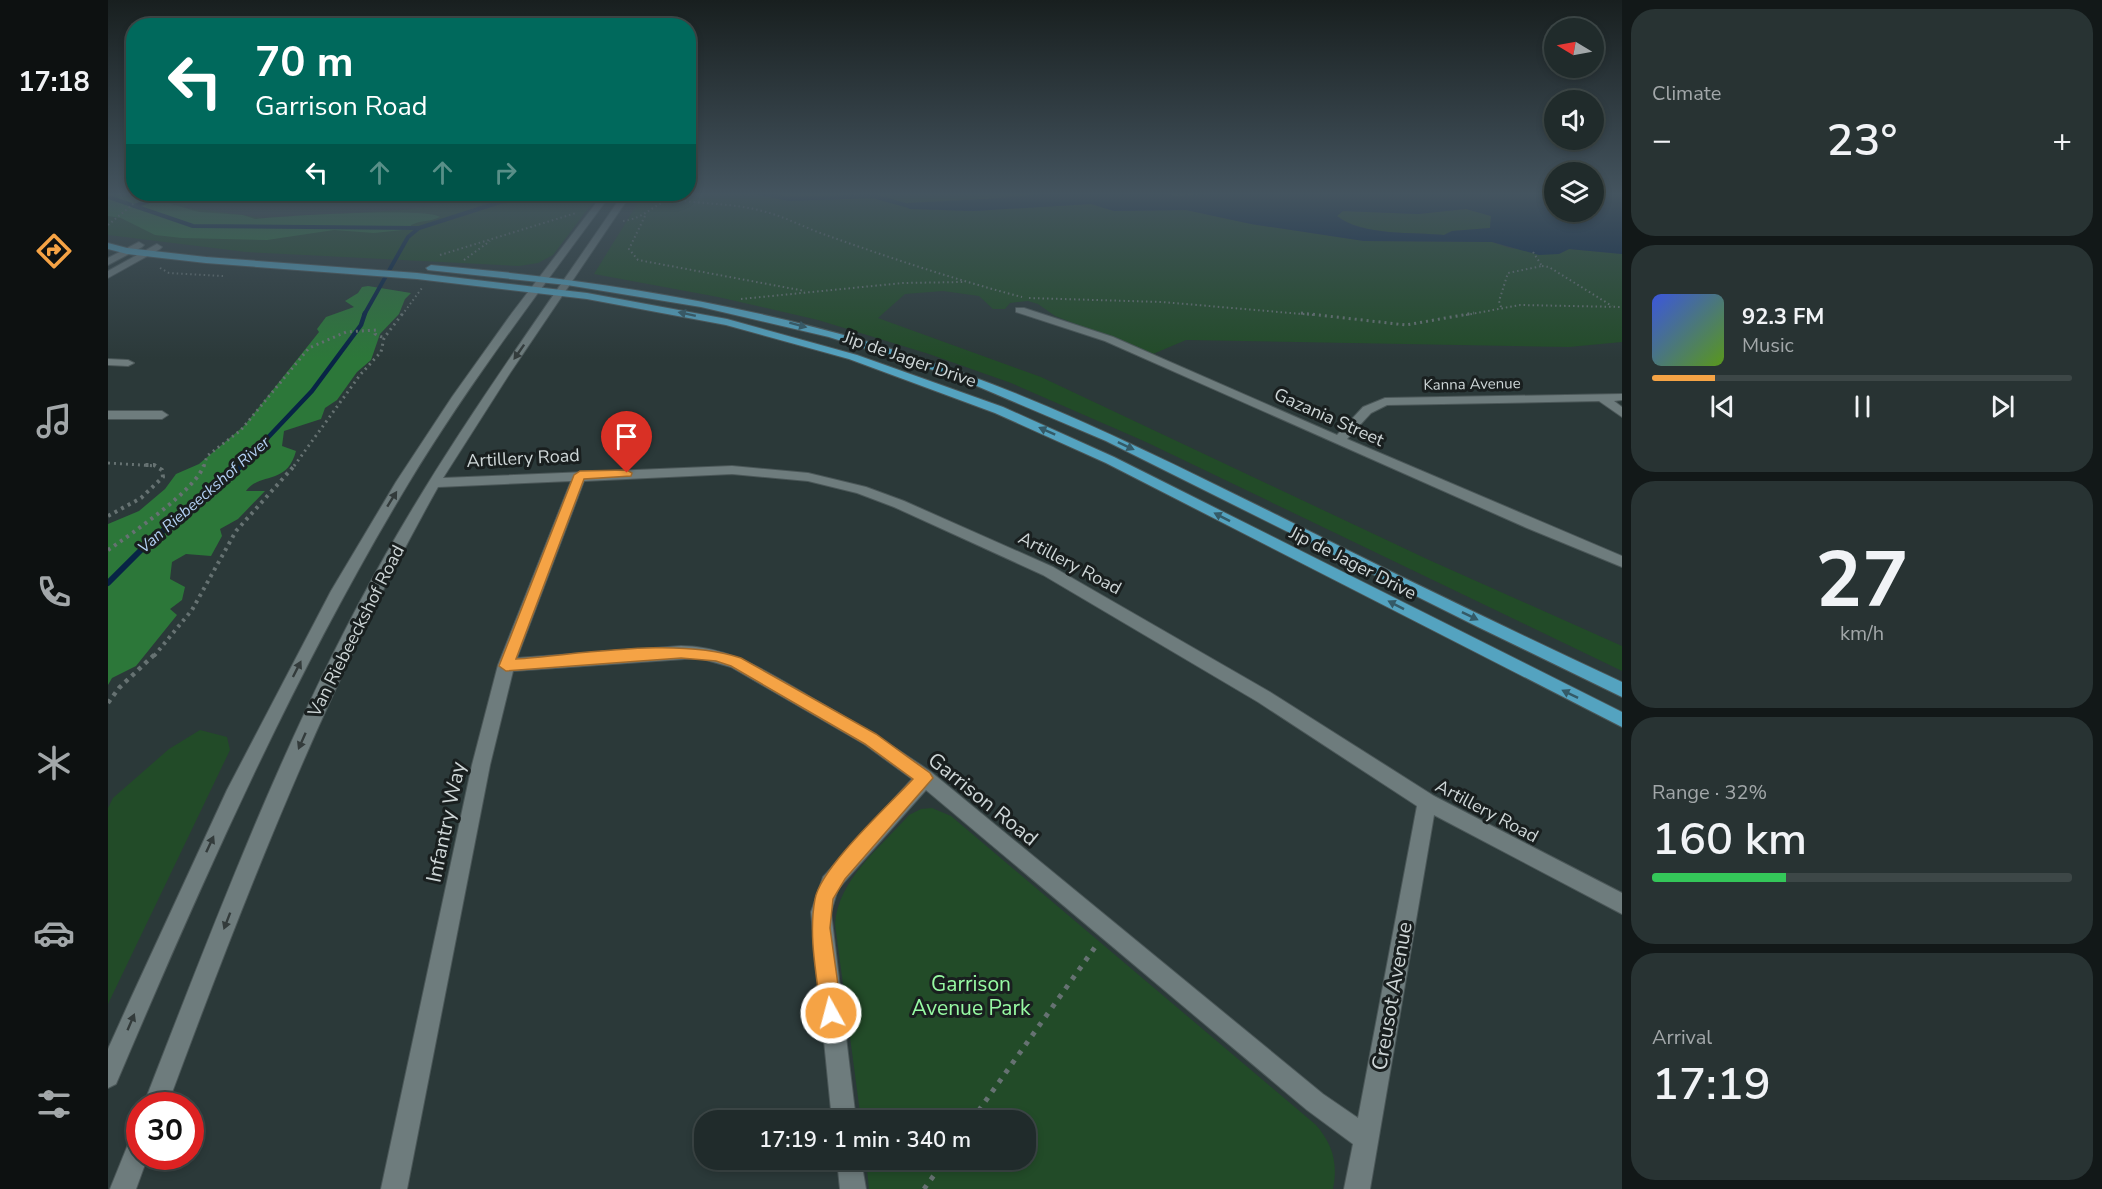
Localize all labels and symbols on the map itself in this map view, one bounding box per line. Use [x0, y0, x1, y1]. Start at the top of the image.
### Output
north arrow [1544, 18, 1604, 78]
one-way arrow [678, 308, 697, 318]
one-way arrow [789, 321, 807, 330]
street label: Jip de Jager Drive [839, 325, 980, 393]
one-way arrow [514, 344, 525, 360]
street label: Kanna Avenue [1423, 373, 1521, 395]
street label: Gazania Street [1270, 382, 1388, 452]
pin [601, 411, 652, 473]
one-way arrow [1039, 426, 1056, 435]
water label: Van Riebeeckshof River [133, 431, 276, 558]
one-way arrow [1117, 441, 1134, 450]
street label: Artillery Road [466, 443, 580, 473]
one-way arrow [387, 491, 398, 507]
one-way arrow [1213, 512, 1231, 522]
street label: Jip de Jager Drive [1285, 520, 1420, 605]
street label: Artillery Road [1014, 526, 1126, 600]
street label: Van Riebeeckshof Road [302, 541, 410, 722]
one-way arrow [1387, 601, 1404, 610]
one-way arrow [1461, 611, 1478, 621]
one-way arrow [292, 661, 302, 678]
one-way arrow [1561, 689, 1578, 698]
one-way arrow [297, 732, 306, 749]
street label: Garrison Road [922, 746, 1044, 852]
street label: Infantry Way [420, 759, 472, 885]
street label: Artillery Road [1431, 774, 1543, 848]
one-way arrow [206, 836, 215, 853]
one-way arrow [221, 912, 231, 930]
street label: Creusot Avenue [1365, 920, 1419, 1072]
park label: Garrison Avenue Park [912, 970, 1031, 1022]
position arrow [799, 981, 863, 1045]
one-way arrow [126, 1013, 136, 1031]
speed limit sign: 30 [126, 1092, 204, 1170]

